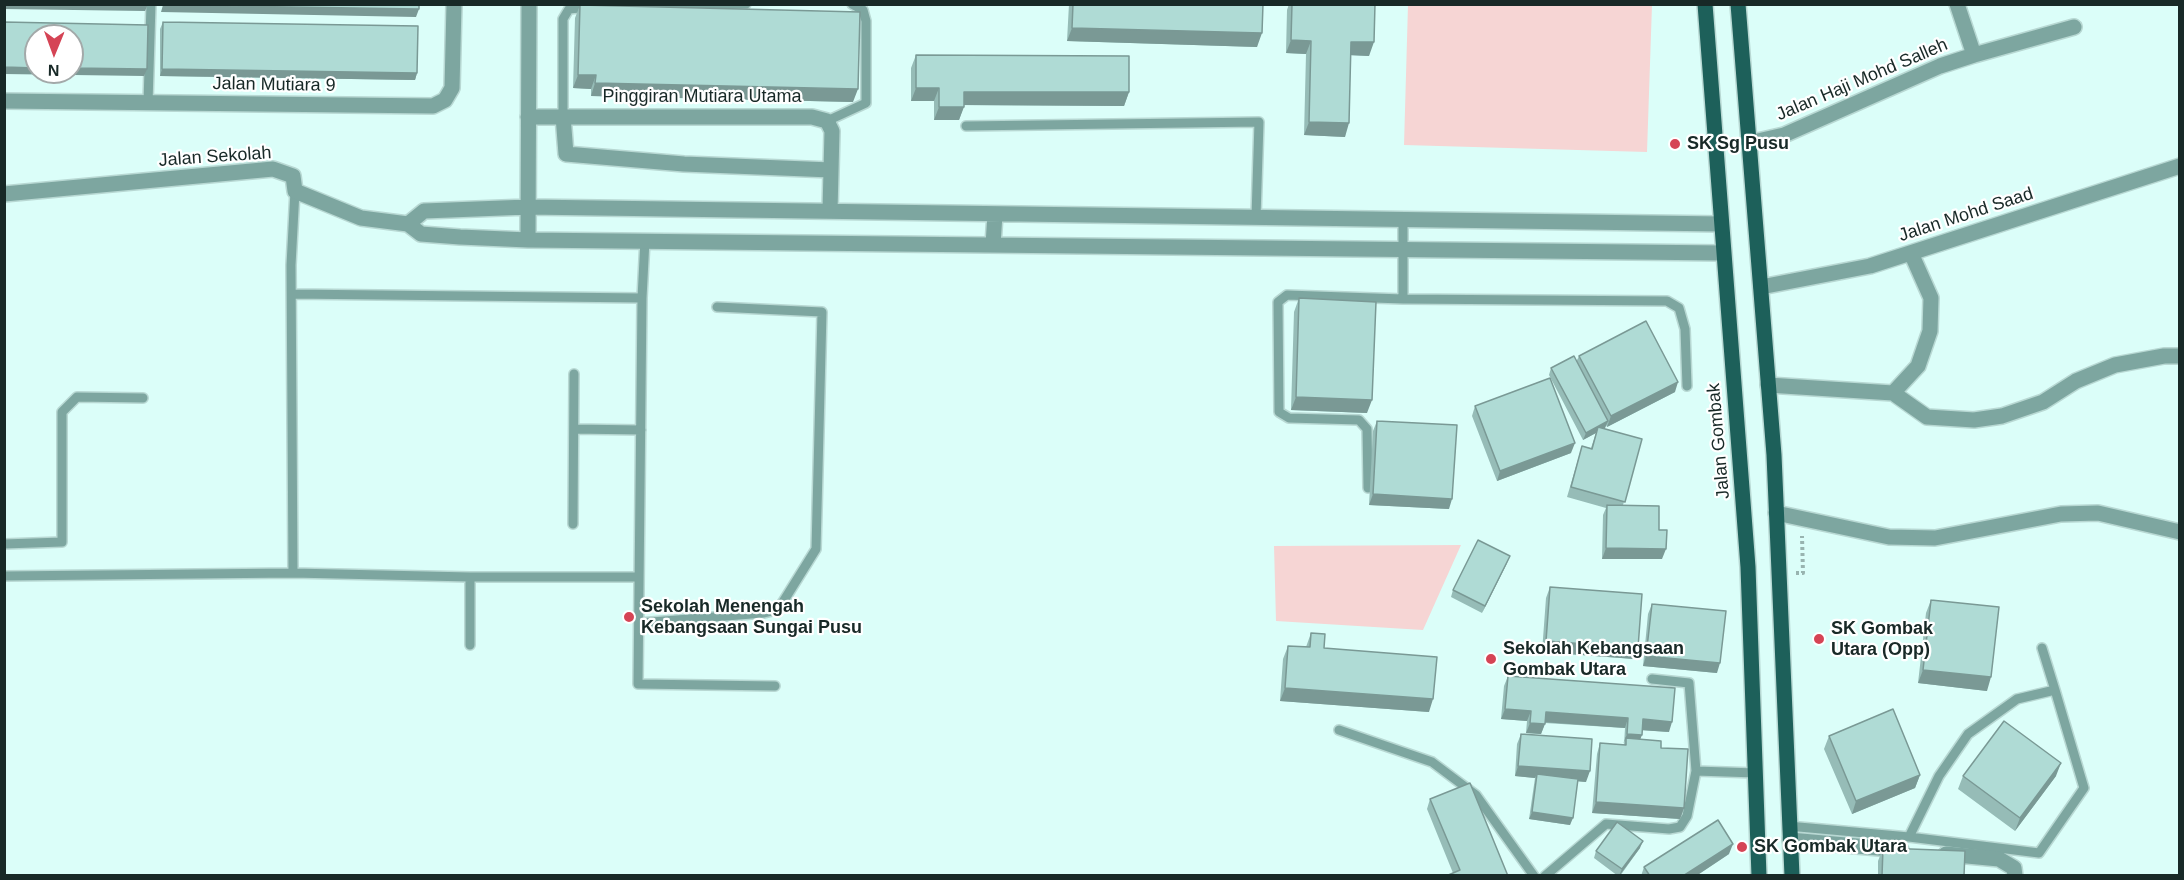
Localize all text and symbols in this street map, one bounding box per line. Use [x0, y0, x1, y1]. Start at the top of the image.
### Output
north arrow [24, 24, 84, 84]
street label: Jalan Haji Mohd Salleh [1773, 34, 1951, 126]
text: N [48, 62, 60, 79]
street label: Jalan Mutiara 9 [212, 73, 336, 97]
street label: Pinggiran Mutiara Utama [602, 86, 802, 108]
place label: SK Sg Pusu [1687, 133, 1789, 155]
marker: SK Sg Pusu [1668, 137, 1682, 151]
street label: Jalan Sekolah [158, 142, 272, 172]
street label: Jalan Mohd Saad [1896, 183, 2036, 247]
street label: Jalan Gombak [1703, 382, 1735, 500]
place label: Sekolah Menengah Kebangsaan Sungai Pusu [641, 596, 862, 638]
marker: Sekolah Menengah Kebangsaan Sungai Pusu [622, 610, 636, 624]
place label: SK Gombak Utara (Opp) [1831, 618, 1933, 660]
marker: SK Gombak Utara (Opp) [1812, 632, 1826, 646]
place label: Sekolah Kebangsaan Gombak Utara [1503, 638, 1684, 680]
marker: Sekolah Kebangsaan Gombak Utara [1484, 652, 1498, 666]
place label: SK Gombak Utara [1754, 836, 1907, 858]
marker: SK Gombak Utara [1735, 840, 1749, 854]

